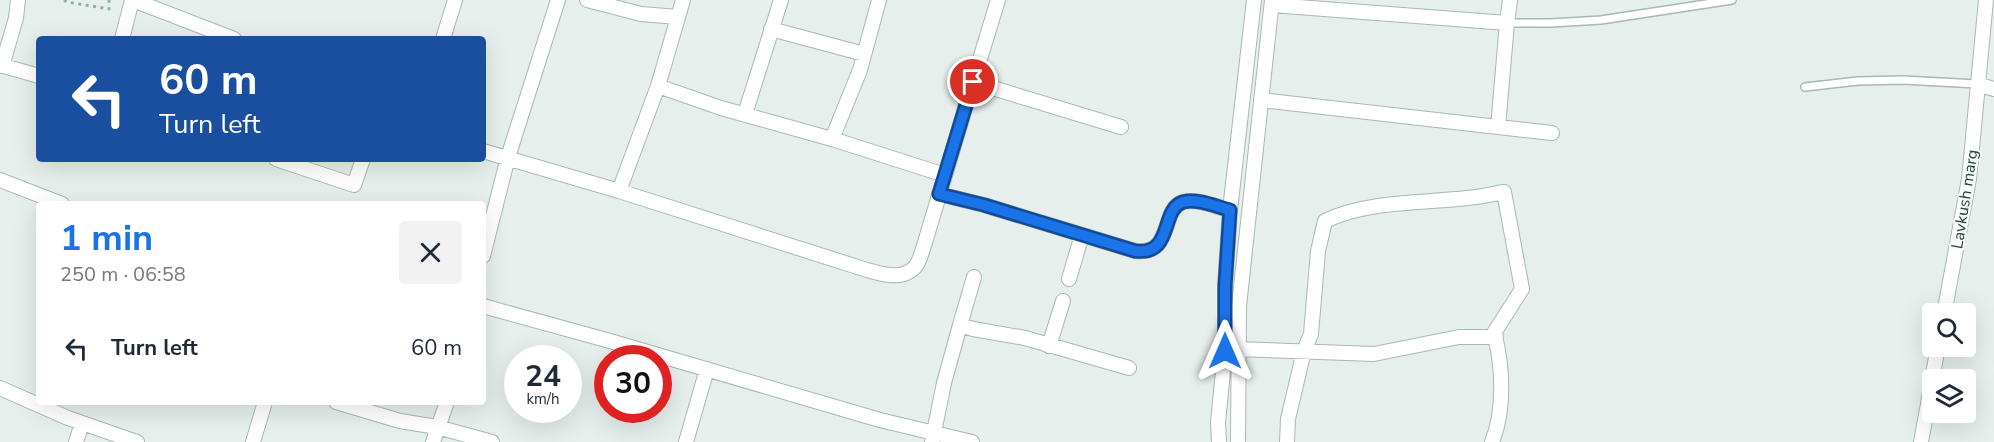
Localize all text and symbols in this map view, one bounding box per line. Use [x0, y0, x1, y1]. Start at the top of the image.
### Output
text: 60 m [159, 52, 258, 109]
pin [947, 56, 998, 107]
icon: left [60, 60, 138, 138]
icon: arrive [956, 65, 989, 98]
text: Turn left [159, 106, 260, 143]
street label: Lavkush marg [1946, 148, 1984, 250]
text: 1 min [60, 214, 153, 263]
button: close [399, 221, 462, 284]
text: 250 m · 06:58 [60, 261, 186, 288]
map controls [1922, 303, 1976, 423]
button: search [1922, 303, 1976, 357]
position arrow [1193, 319, 1257, 383]
icon: left [60, 332, 93, 365]
text: Turn left [111, 333, 198, 363]
text: 60 m [411, 333, 462, 363]
speed limit sign: 30 [594, 345, 672, 423]
text: 24 [525, 356, 561, 397]
button: layers [1922, 369, 1976, 423]
text: km/h [526, 389, 560, 409]

